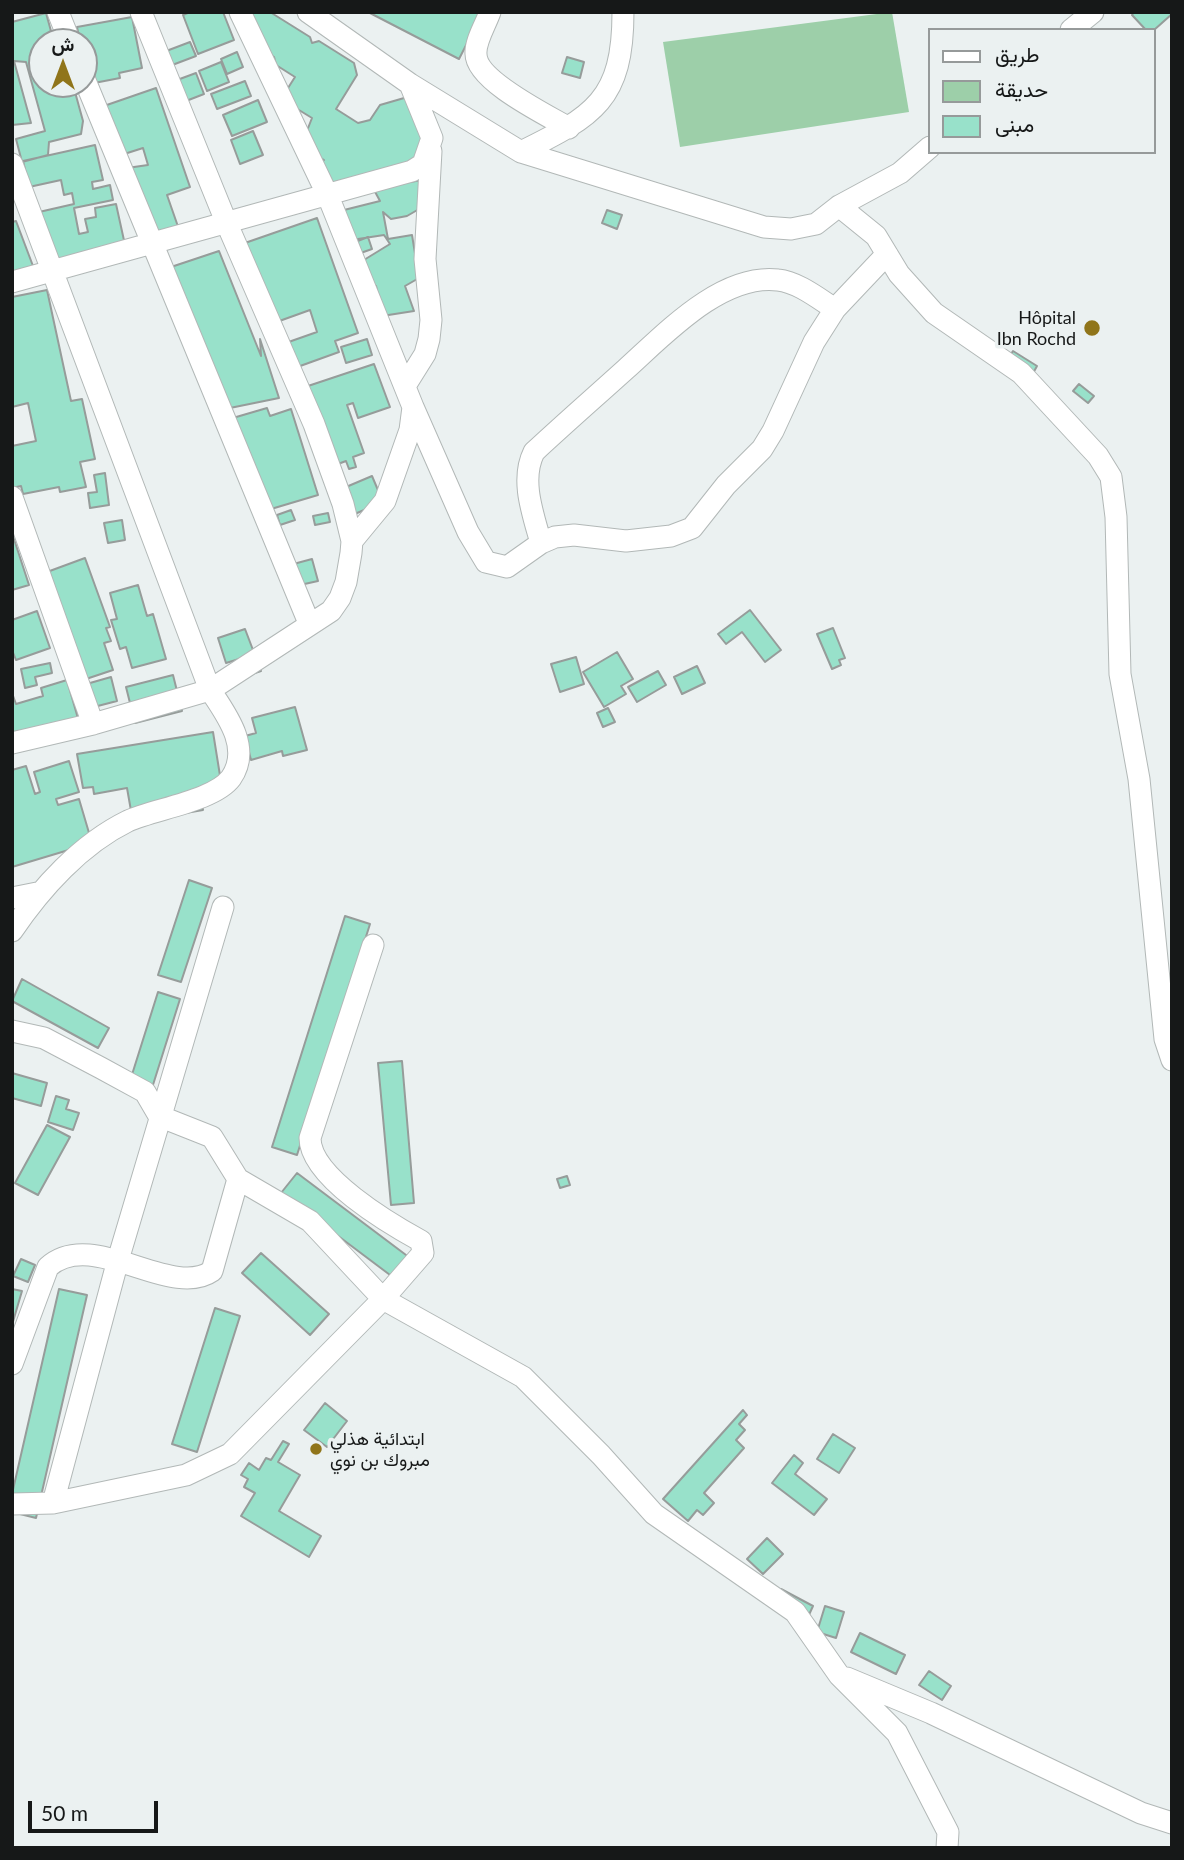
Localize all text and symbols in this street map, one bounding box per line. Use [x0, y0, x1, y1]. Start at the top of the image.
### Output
north arrow [28, 28, 98, 98]
legend [928, 28, 1156, 154]
text: ش [52, 32, 74, 55]
text: طريق [995, 41, 1040, 66]
text: حديقة [995, 76, 1048, 101]
text: مبنى [995, 111, 1034, 136]
place label: Hôpital Ibn Rochd [997, 307, 1076, 350]
marker: Hôpital Ibn Rochd [1082, 318, 1102, 338]
place label: ابتدائية هذلي مبروك بن نوي [330, 1428, 430, 1470]
marker: ابتدائية هذلي مبروك بن نوي [308, 1441, 324, 1457]
scale bar [32, 1786, 161, 1830]
text: 50 m [41, 1800, 88, 1825]

